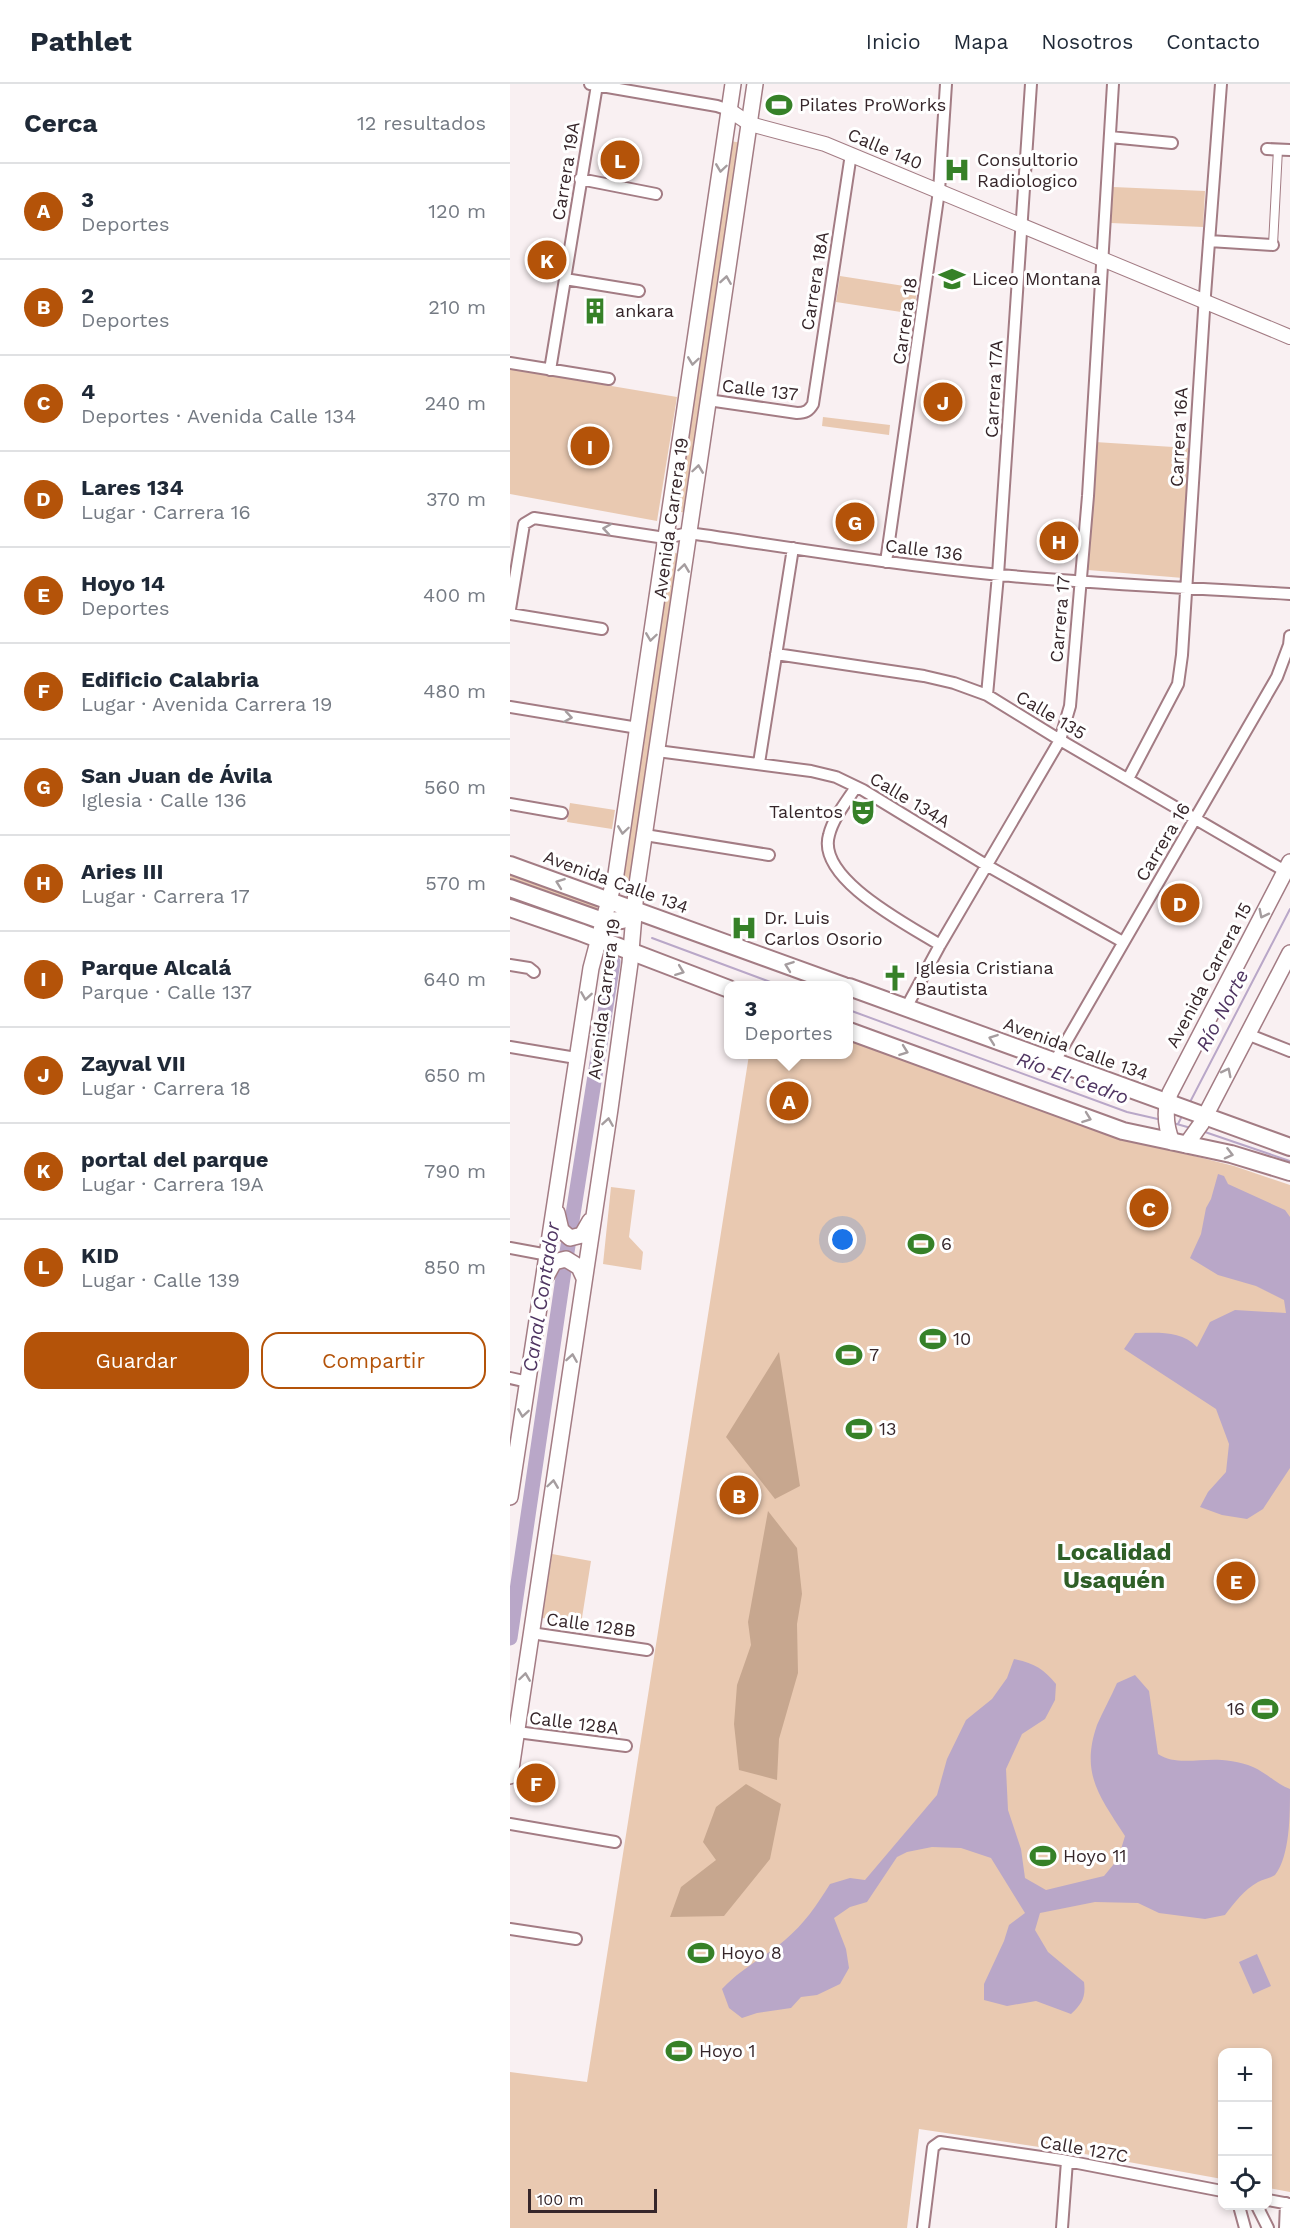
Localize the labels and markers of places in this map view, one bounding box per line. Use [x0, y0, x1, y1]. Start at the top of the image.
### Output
sports icon: Pilates ProWorks [764, 90, 794, 120]
place label: Pilates ProWorks [799, 94, 946, 115]
pin: L [600, 138, 640, 182]
place label: Consultorio Radiologico [977, 149, 1078, 191]
hospital icon: Consultorio Radiologico [942, 155, 972, 185]
pin: K [528, 238, 567, 282]
school or university icon: Liceo Montana [937, 264, 967, 294]
place label: Liceo Montana [972, 268, 1101, 289]
building icon: ankara [580, 296, 610, 326]
place label: ankara [615, 300, 674, 321]
pin: J [924, 380, 962, 424]
pin: I [570, 424, 610, 469]
pin: G [836, 500, 874, 544]
pin: H [1040, 518, 1078, 564]
theatre icon: Talentos [848, 797, 878, 827]
place label: Talentos [769, 801, 843, 822]
pin: D [1160, 880, 1200, 926]
place label: Dr. Luis Carlos Osorio [764, 907, 883, 949]
hospital icon: Dr. Luis Carlos Osorio [729, 913, 759, 943]
place label: Iglesia Cristiana Bautista [915, 957, 1054, 999]
church icon: Iglesia Cristiana Bautista [880, 963, 910, 993]
pin: A [770, 1078, 808, 1124]
pin: C [1130, 1186, 1168, 1230]
sports icon: 6 [906, 1229, 936, 1259]
place label: 6 [941, 1233, 952, 1254]
sports icon: 10 [918, 1324, 948, 1354]
place label: 10 [953, 1328, 971, 1349]
sports icon: 7 [834, 1340, 864, 1370]
place label: 7 [869, 1344, 879, 1365]
sports icon: 13 [844, 1414, 874, 1444]
place label: 13 [879, 1418, 897, 1439]
pin: B [720, 1472, 758, 1518]
pin: E [1216, 1558, 1256, 1604]
sports icon: 16 [1250, 1694, 1280, 1724]
place label: 16 [1227, 1698, 1245, 1719]
pin: F [516, 1760, 556, 1806]
sports icon: Hoyo 11 [1028, 1841, 1058, 1871]
place label: Hoyo 11 [1063, 1845, 1127, 1866]
sports icon: Hoyo 8 [686, 1938, 716, 1968]
place label: Hoyo 8 [721, 1942, 782, 1963]
sports icon: Hoyo 1 [664, 2036, 694, 2066]
place label: Hoyo 1 [699, 2040, 755, 2061]

